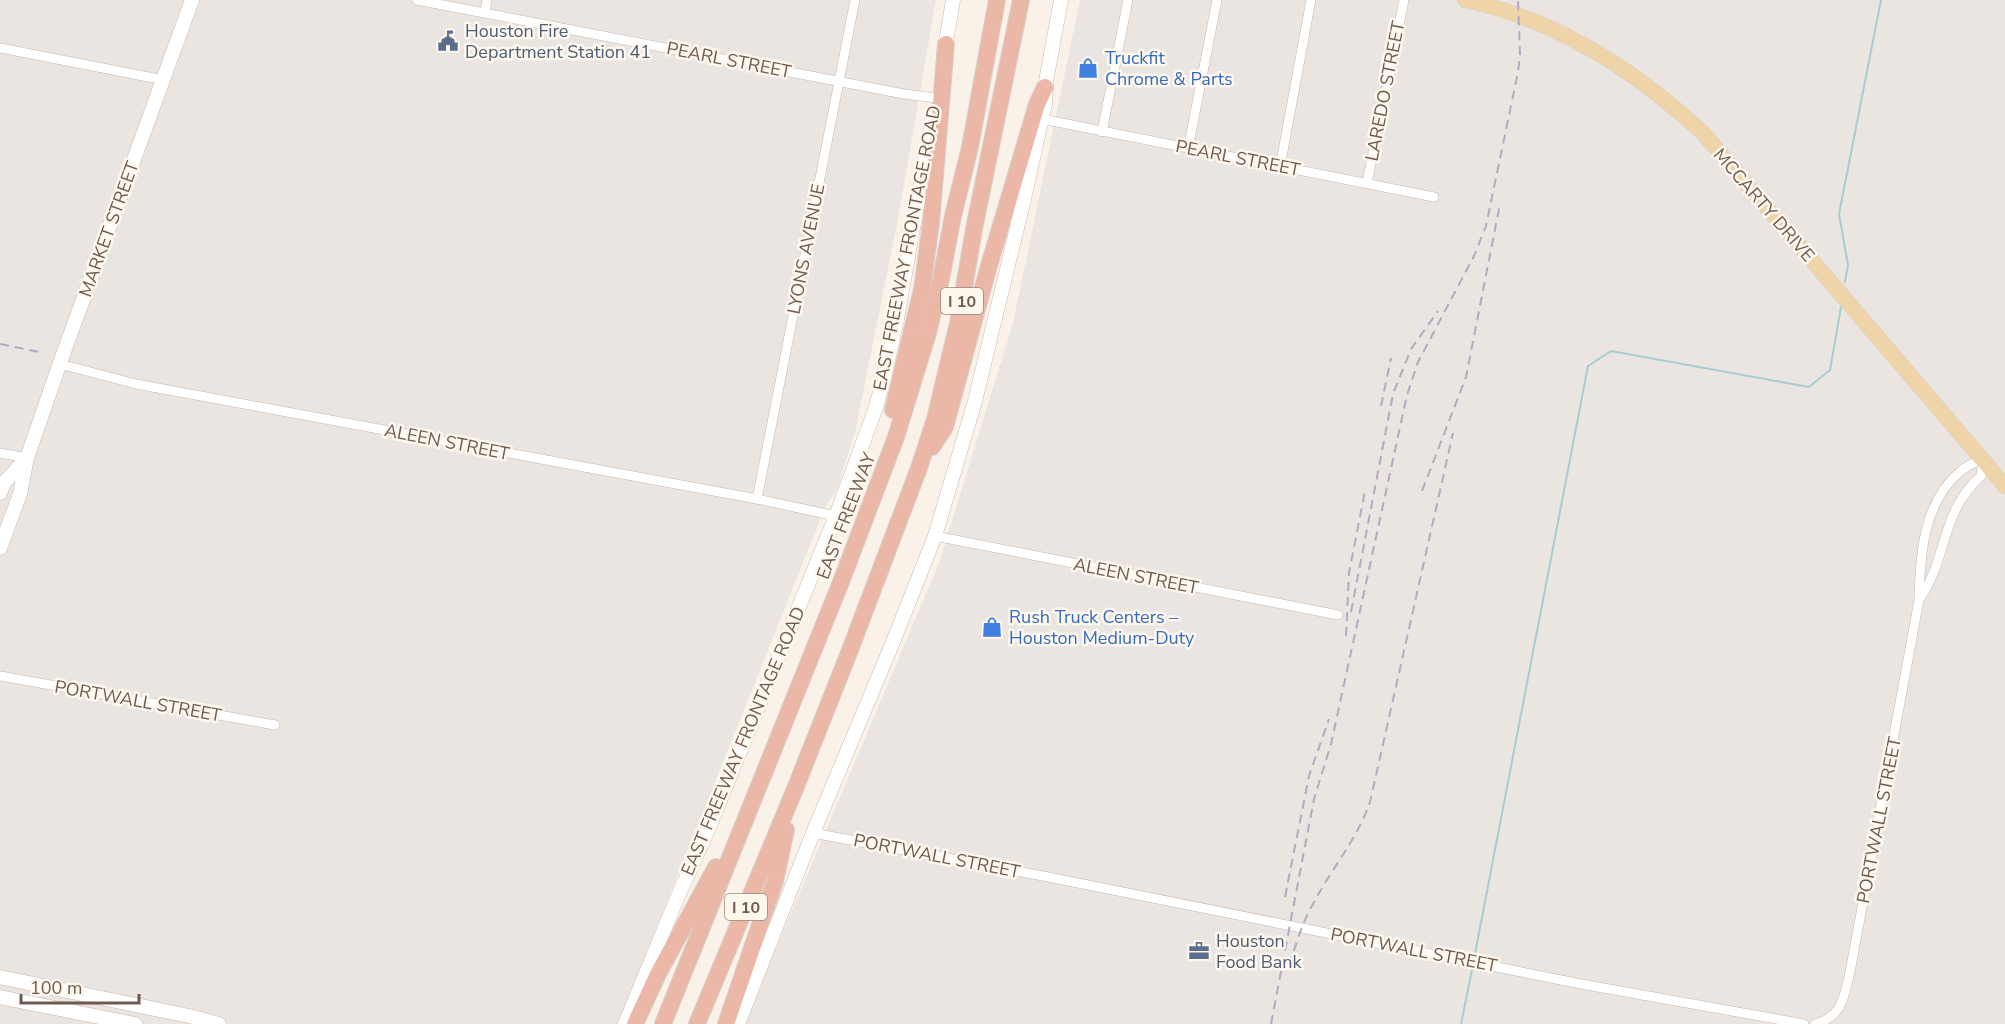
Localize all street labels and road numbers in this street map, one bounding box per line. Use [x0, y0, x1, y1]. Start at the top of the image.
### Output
street label: LAREDO STREET [1360, 19, 1410, 163]
street label: PEARL STREET [665, 36, 794, 84]
street label: EAST FREEWAY FRONTAGE ROAD [868, 103, 946, 393]
street label: PEARL STREET [1174, 134, 1303, 182]
street label: MCCARTY DRIVE [1708, 143, 1820, 267]
street label: MARKET STREET [73, 158, 145, 300]
street label: LYONS AVENUE [782, 182, 830, 316]
road number: I 10 [941, 288, 983, 314]
street label: ALEEN STREET [382, 418, 512, 466]
street label: EAST FREEWAY [811, 449, 881, 583]
street label: ALEEN STREET [1071, 552, 1201, 600]
street label: EAST FREEWAY FRONTAGE ROAD [675, 603, 811, 879]
street label: PORTWALL STREET [53, 674, 224, 728]
street label: PORTWALL STREET [1851, 735, 1907, 905]
street label: PORTWALL STREET [852, 828, 1022, 884]
road number: I 10 [725, 894, 767, 920]
street label: PORTWALL STREET [1329, 922, 1499, 978]

